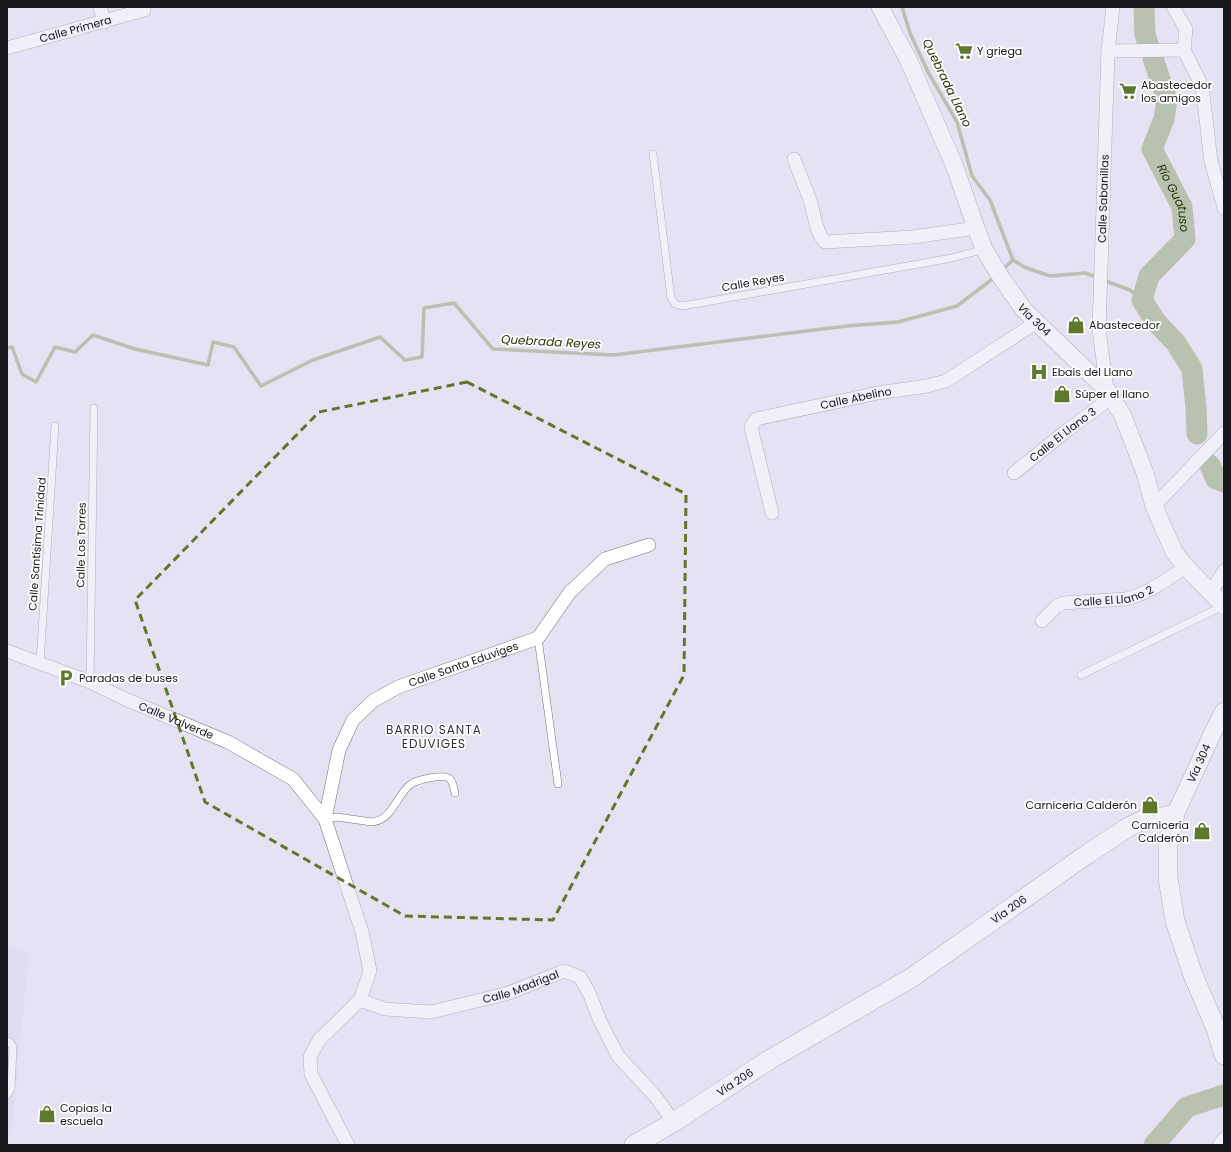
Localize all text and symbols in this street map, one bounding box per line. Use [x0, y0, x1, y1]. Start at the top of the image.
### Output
street label: Calle Primera [38, 11, 113, 47]
water label: Quebrada Llano [919, 36, 976, 130]
supermarket icon: Y griega [954, 41, 974, 61]
place label: Y griega [977, 43, 1022, 59]
place label: Abastecedor los amigos [1141, 77, 1212, 106]
supermarket icon: Abastecedor los amigos [1118, 81, 1138, 101]
street label: Calle Sabanillas [1094, 154, 1113, 243]
water label: Río Guatuso [1153, 161, 1193, 233]
street label: Calle Reyes [720, 269, 786, 295]
street label: Vía 304 [1014, 300, 1055, 340]
shop icon: Abastecedor [1066, 315, 1086, 335]
place label: Abastecedor [1089, 317, 1160, 333]
water label: Quebrada Reyes [501, 330, 602, 353]
hospital icon: Ebais del Llano [1029, 362, 1049, 382]
place label: Ebais del Llano [1052, 364, 1133, 380]
street label: Calle Abelino [819, 383, 892, 413]
shop icon: Súper el llano [1052, 384, 1072, 404]
place label: Súper el llano [1075, 386, 1149, 402]
street label: Calle El Llano 3 [1026, 403, 1099, 466]
street label: Calle Santísima Trinidad [24, 477, 50, 611]
street label: Calle Los Torres [72, 502, 90, 588]
street label: Calle El Llano 2 [1073, 581, 1156, 610]
street label: Calle Santa Eduviges [406, 637, 521, 691]
parking icon: Paradas de buses [56, 668, 76, 688]
place label: Paradas de buses [79, 670, 178, 686]
street label: Calle Valverde [136, 698, 216, 743]
district label: BARRIO SANTA EDUVIGES [386, 721, 482, 752]
street label: Vía 304 [1183, 741, 1215, 785]
shop icon: Carniceria Calderón [1140, 795, 1160, 815]
place label: Carniceria Calderón [1025, 797, 1137, 813]
place label: Carnicería Calderón [1131, 817, 1189, 846]
shop icon: Carnicería Calderón [1192, 821, 1212, 841]
street label: Vía 206 [987, 891, 1030, 928]
street label: Calle Madrigal [481, 966, 561, 1007]
street label: Vía 206 [714, 1064, 756, 1100]
place label: Copias la escuela [60, 1100, 112, 1129]
shop icon: Copias la escuela [37, 1104, 57, 1124]

